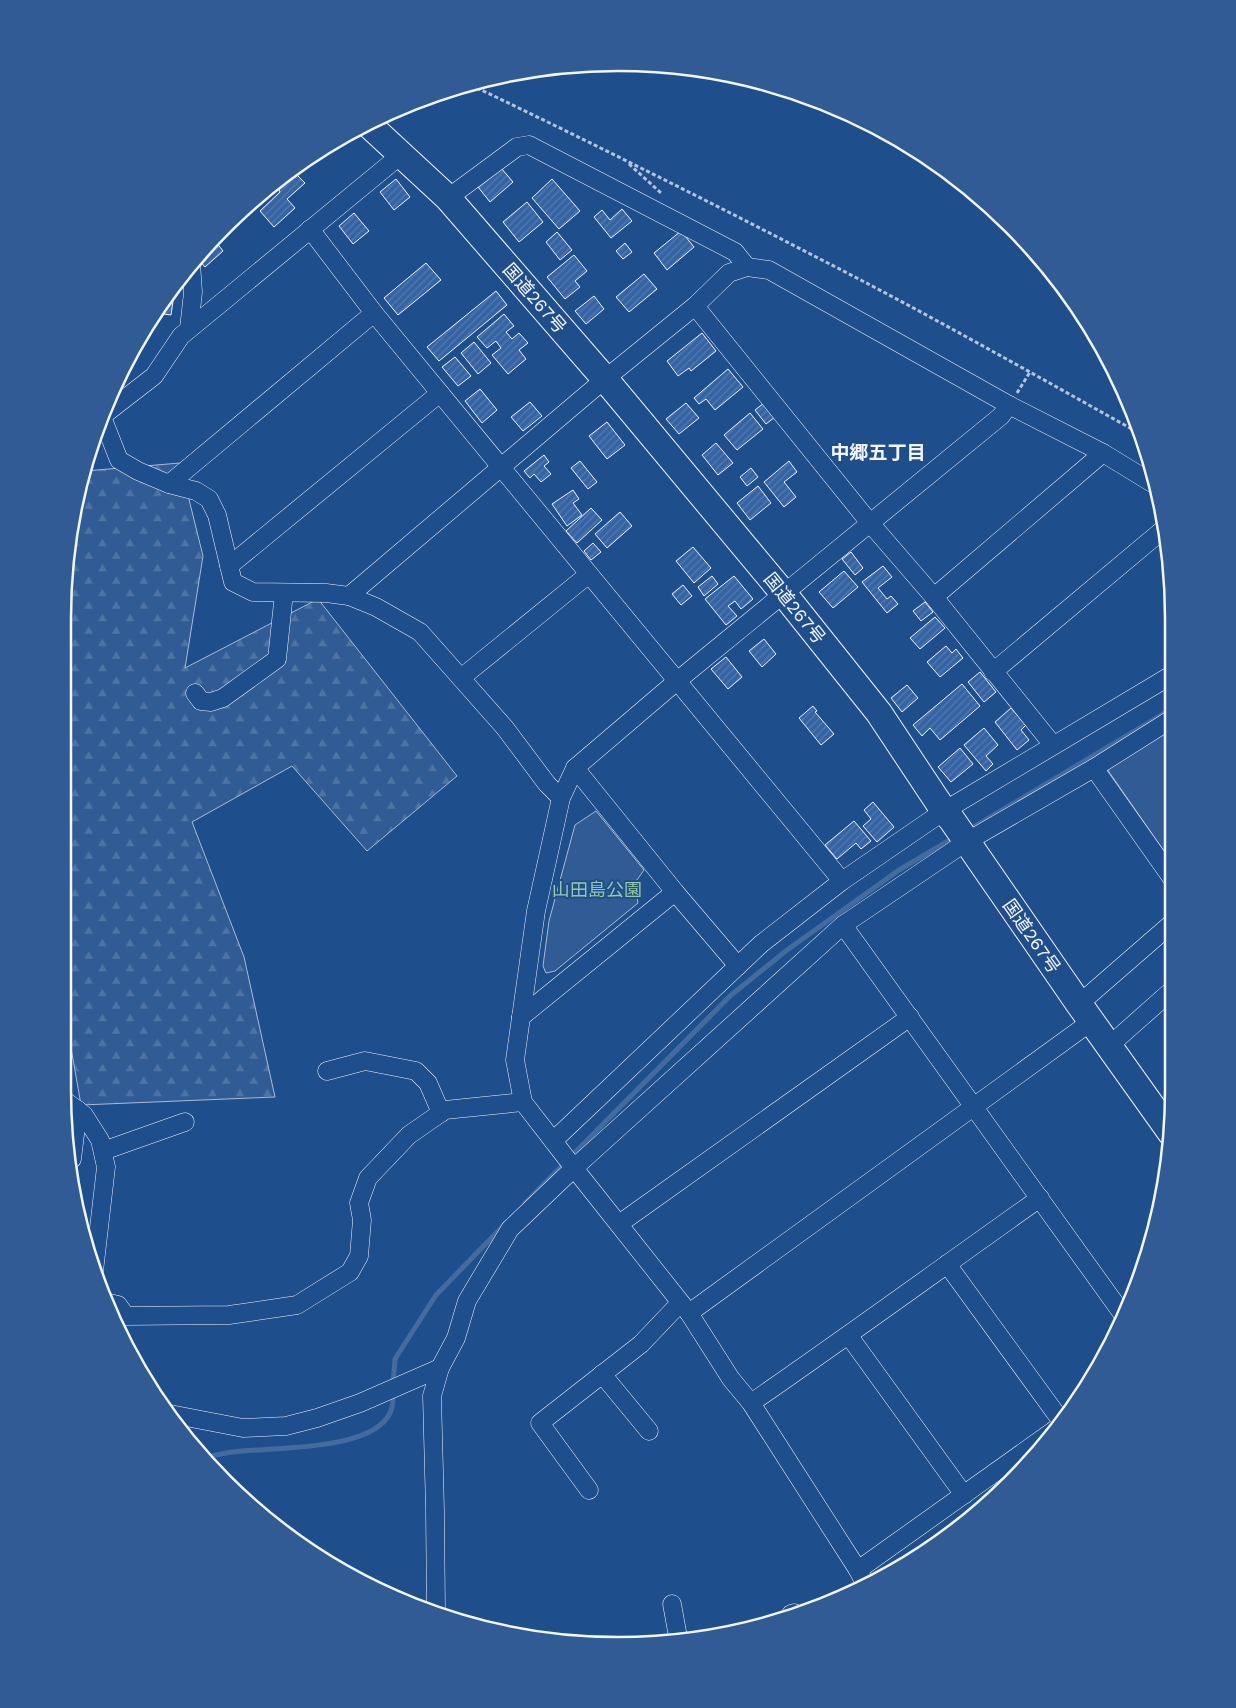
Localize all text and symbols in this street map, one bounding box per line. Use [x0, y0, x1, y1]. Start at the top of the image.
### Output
street label: 国道267号 [499, 259, 571, 337]
district label: 中郷五丁目 [830, 441, 926, 464]
street label: 国道267号 [760, 568, 830, 648]
park label: 山田島公園 [552, 879, 642, 900]
street label: 国道267号 [999, 895, 1065, 977]

